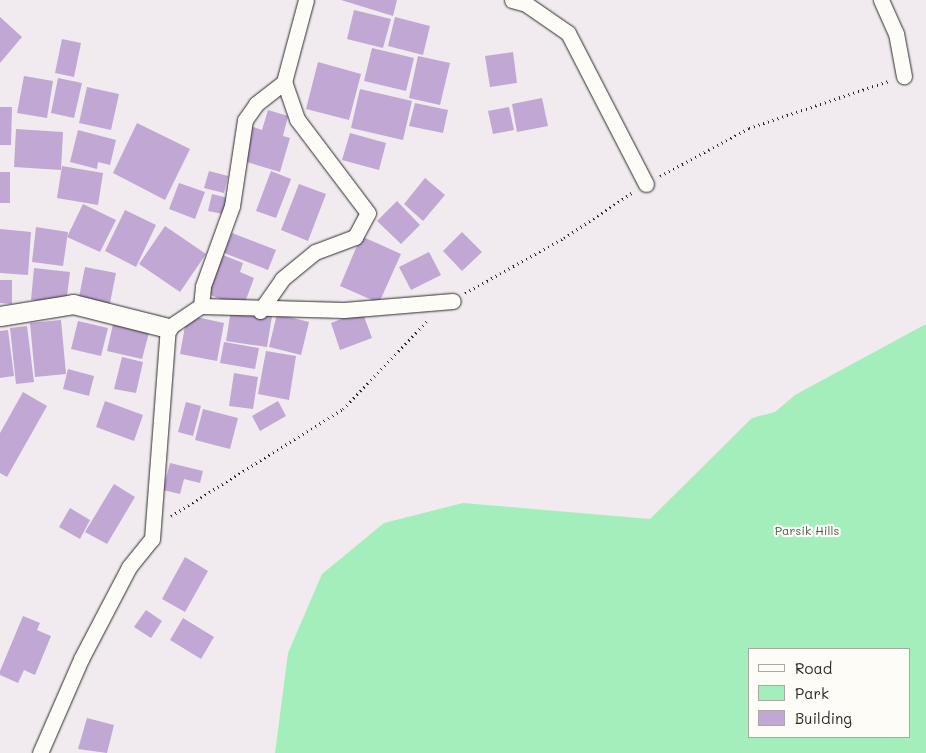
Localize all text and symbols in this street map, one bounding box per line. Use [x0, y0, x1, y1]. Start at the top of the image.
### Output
park label: Parsik Hills [775, 524, 839, 538]
legend [748, 648, 911, 738]
text: Road [795, 658, 832, 678]
text: Park [795, 683, 829, 703]
text: Building [795, 708, 852, 728]

